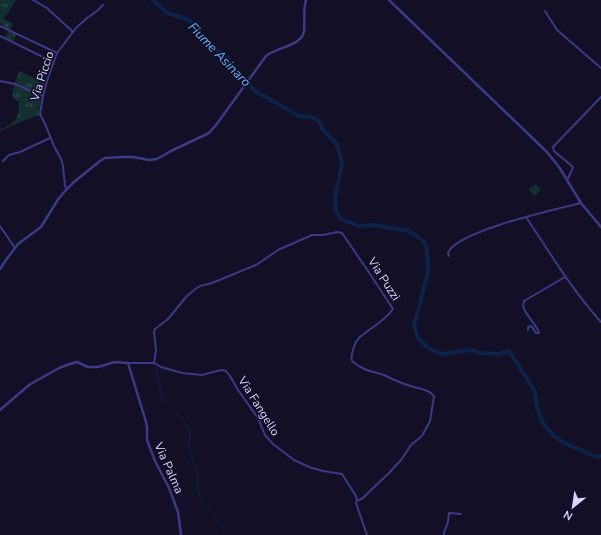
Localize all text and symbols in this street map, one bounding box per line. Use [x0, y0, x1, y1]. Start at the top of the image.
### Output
water label: Fiume Asinaro [184, 18, 255, 91]
street label: Via Piccio [26, 49, 58, 104]
street label: Via Puzzi [363, 253, 404, 304]
street label: Via Fangello [234, 372, 284, 439]
street label: Via Palma [150, 439, 187, 496]
north arrow [553, 487, 593, 527]
text: N [561, 507, 576, 524]

